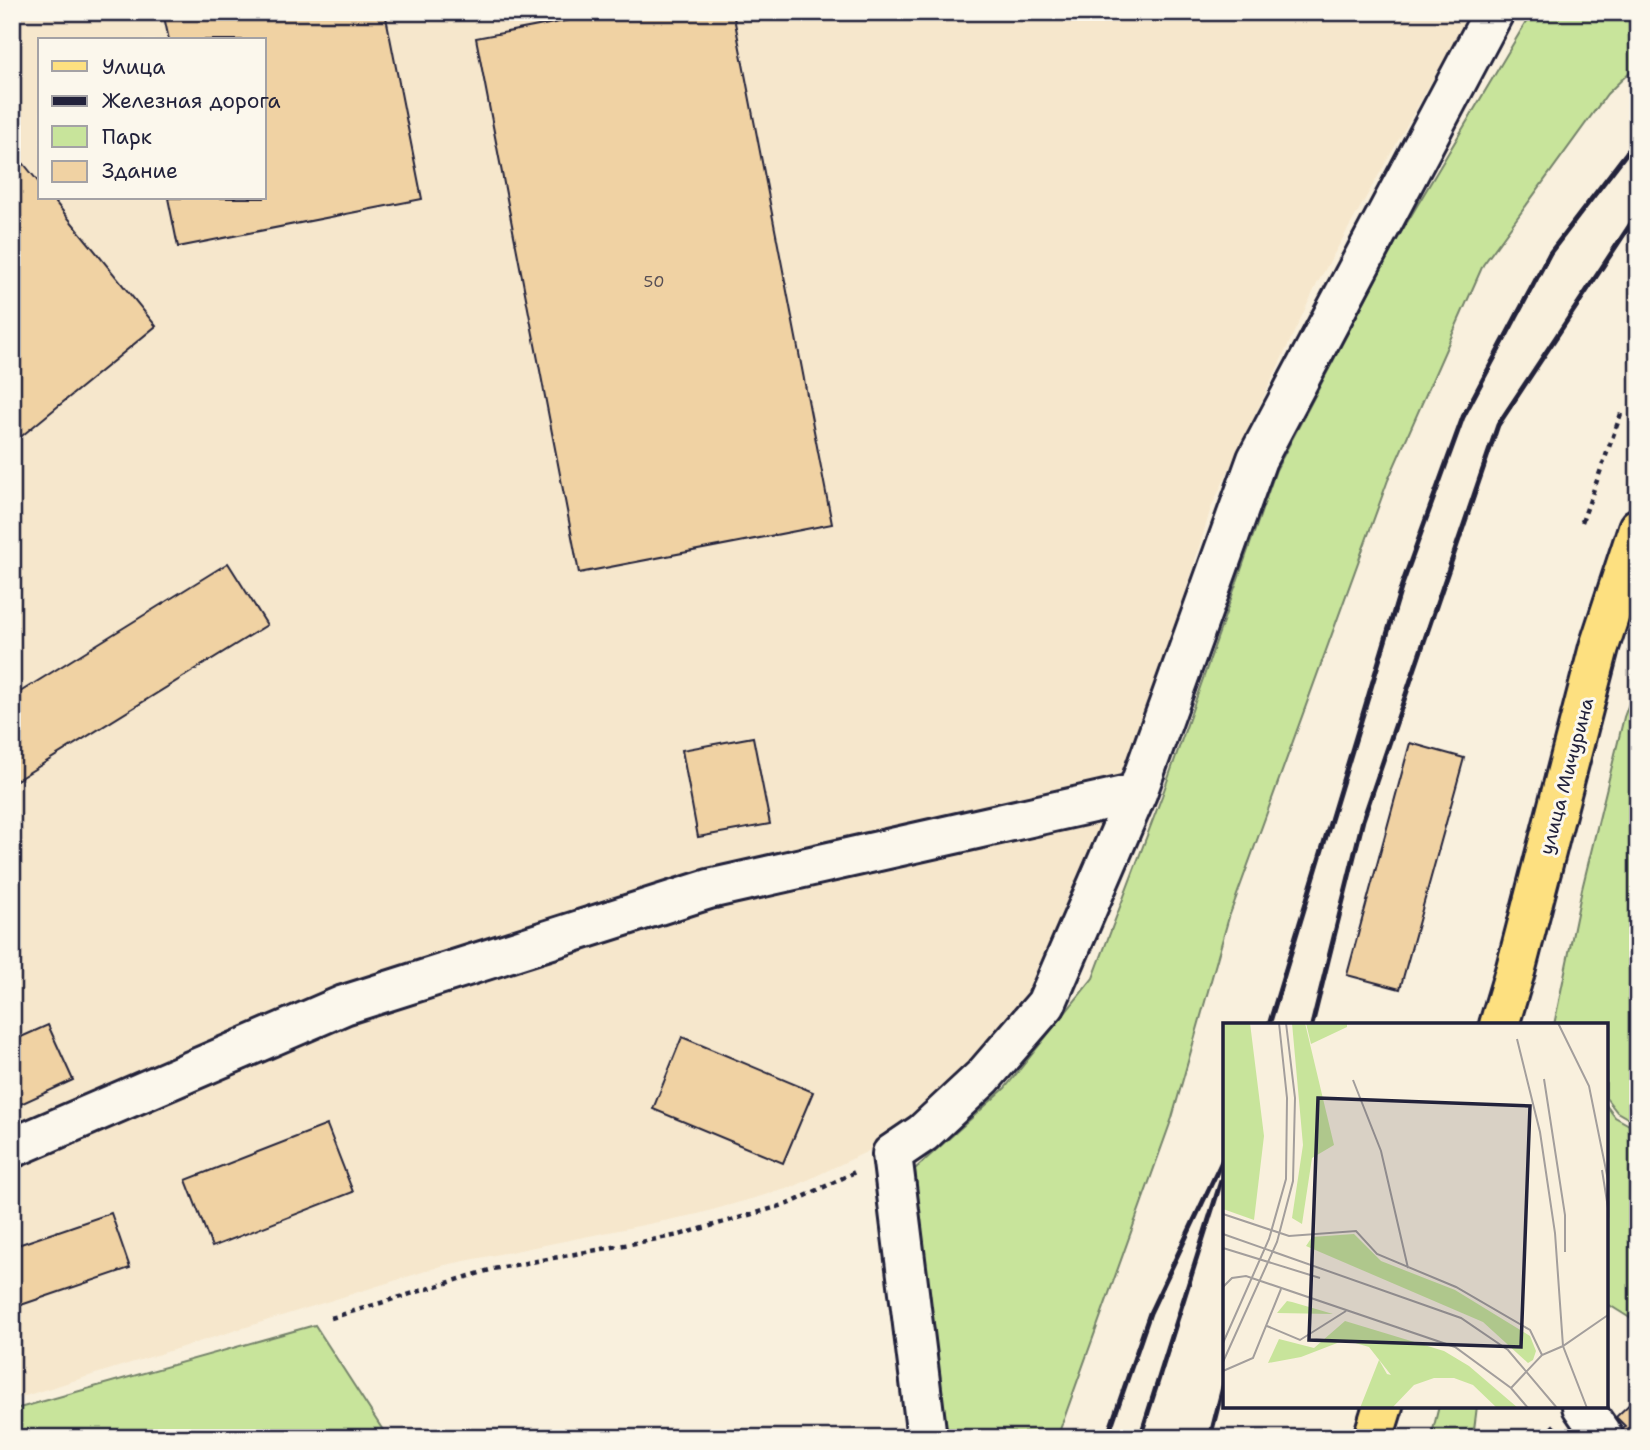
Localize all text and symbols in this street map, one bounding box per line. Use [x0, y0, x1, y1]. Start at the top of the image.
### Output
legend [38, 38, 266, 200]
text: Улица [102, 53, 165, 81]
text: Железная дорога [102, 87, 281, 115]
text: Парк [102, 123, 152, 151]
text: Здание [102, 157, 178, 185]
house number: 50 [644, 271, 664, 292]
street label: улица Мичурина [1534, 695, 1599, 857]
inset map [1223, 1023, 1608, 1408]

